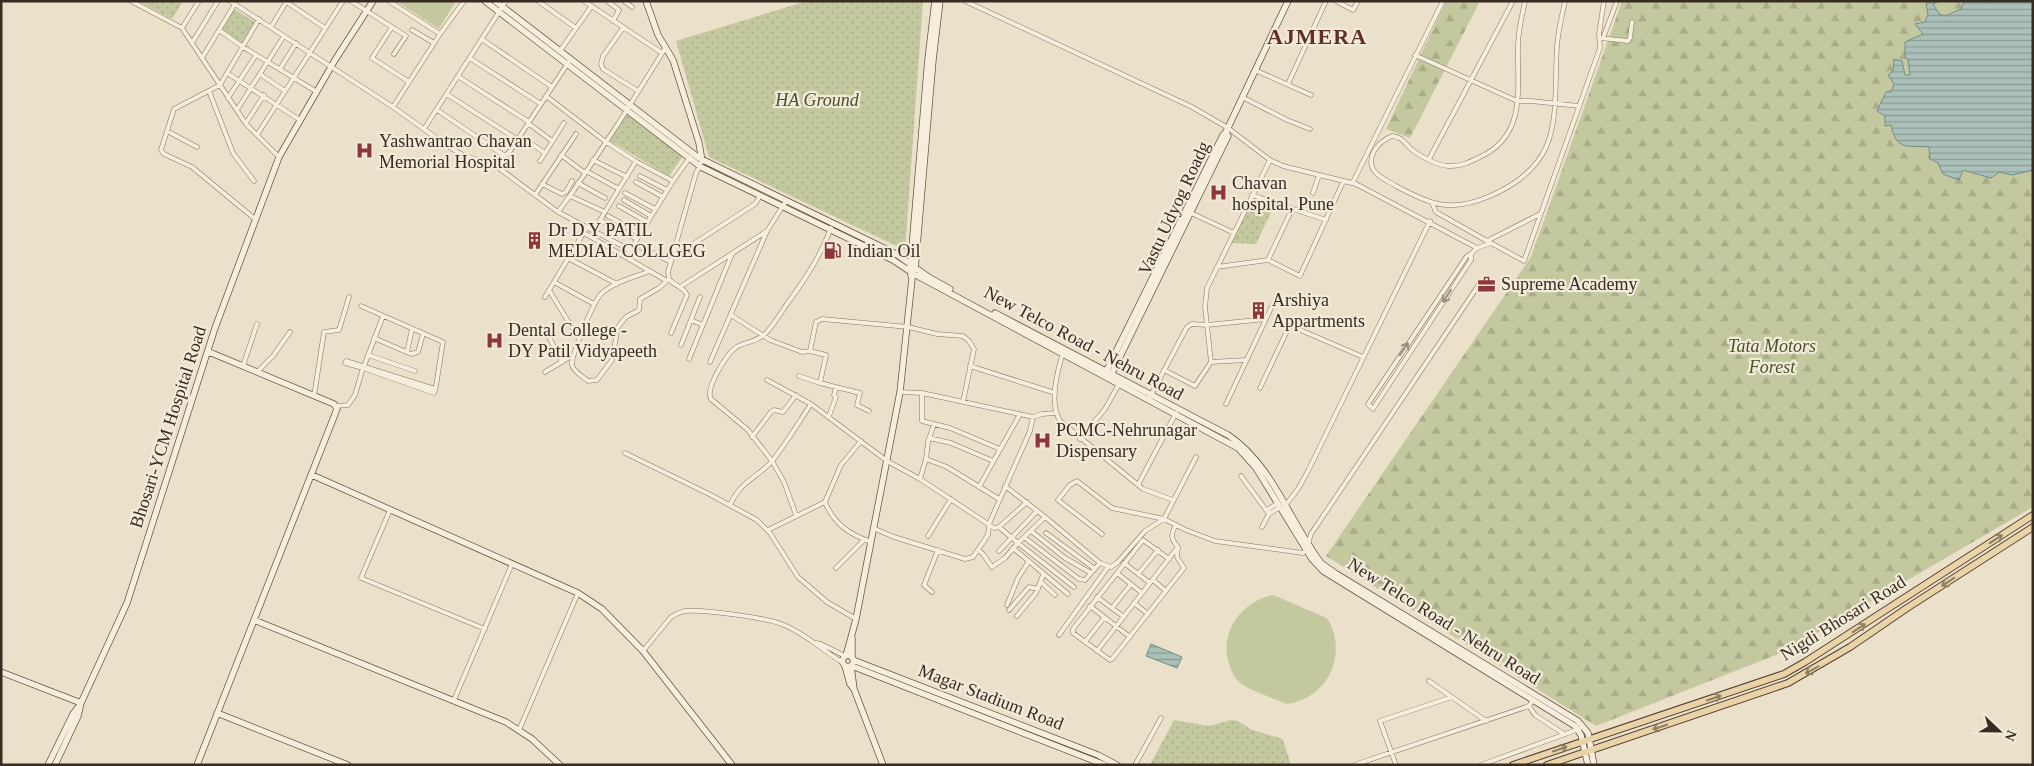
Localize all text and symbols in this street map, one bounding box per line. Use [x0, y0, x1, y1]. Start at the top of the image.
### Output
district label: AJMERA [1267, 24, 1367, 49]
park label: HA Ground [774, 90, 860, 110]
place label: Yashwantrao Chavan Memorial Hospital [379, 131, 532, 172]
street label: Vastu Udyog Roadg [1134, 138, 1214, 278]
hospital icon: Yashwantrao Chavan Memorial Hospital [355, 141, 375, 161]
place label: Chavan hospital, Pune [1232, 173, 1334, 214]
hospital icon: Chavan hospital, Pune [1208, 183, 1228, 203]
place label: Dr D Y PATIL MEDIAL COLLGEG [548, 220, 706, 261]
building icon: Dr D Y PATIL MEDIAL COLLGEG [524, 230, 544, 250]
fuel station icon: Indian Oil [823, 241, 843, 261]
place label: Indian Oil [847, 241, 921, 261]
office icon: Supreme Academy [1477, 274, 1497, 294]
place label: Supreme Academy [1501, 274, 1637, 294]
street label: New Telco Road - Nehru Road [981, 282, 1187, 404]
one-way arrow [1442, 289, 1452, 303]
place label: Arshiya Appartments [1272, 290, 1365, 331]
building icon: Arshiya Appartments [1248, 300, 1268, 320]
place label: Dental College - DY Patil Vidyapeeth [508, 320, 657, 361]
street label: Bhosari-YCM Hospital Road [126, 324, 210, 530]
hospital icon: Dental College - DY Patil Vidyapeeth [484, 330, 504, 350]
park label: Tata Motors Forest [1728, 336, 1816, 377]
one-way arrow [1399, 342, 1409, 356]
place label: PCMC-Nehrunagar Dispensary [1056, 420, 1197, 461]
hospital icon: PCMC-Nehrunagar Dispensary [1032, 430, 1052, 450]
one-way arrow [1988, 534, 2002, 544]
street label: New Telco Road - Nehru Road [1344, 553, 1544, 689]
street label: Nigdi Bhosari Road [1777, 571, 1909, 665]
one-way arrow [1941, 577, 1955, 587]
one-way arrow [1852, 623, 1866, 633]
street label: Magar Stadium Road [916, 660, 1066, 734]
one-way arrow [1805, 666, 1819, 676]
one-way arrow [1706, 693, 1721, 702]
north arrow [1974, 706, 2024, 756]
one-way arrow [1652, 722, 1668, 732]
text: N [2002, 728, 2019, 743]
one-way arrow [1551, 744, 1567, 753]

